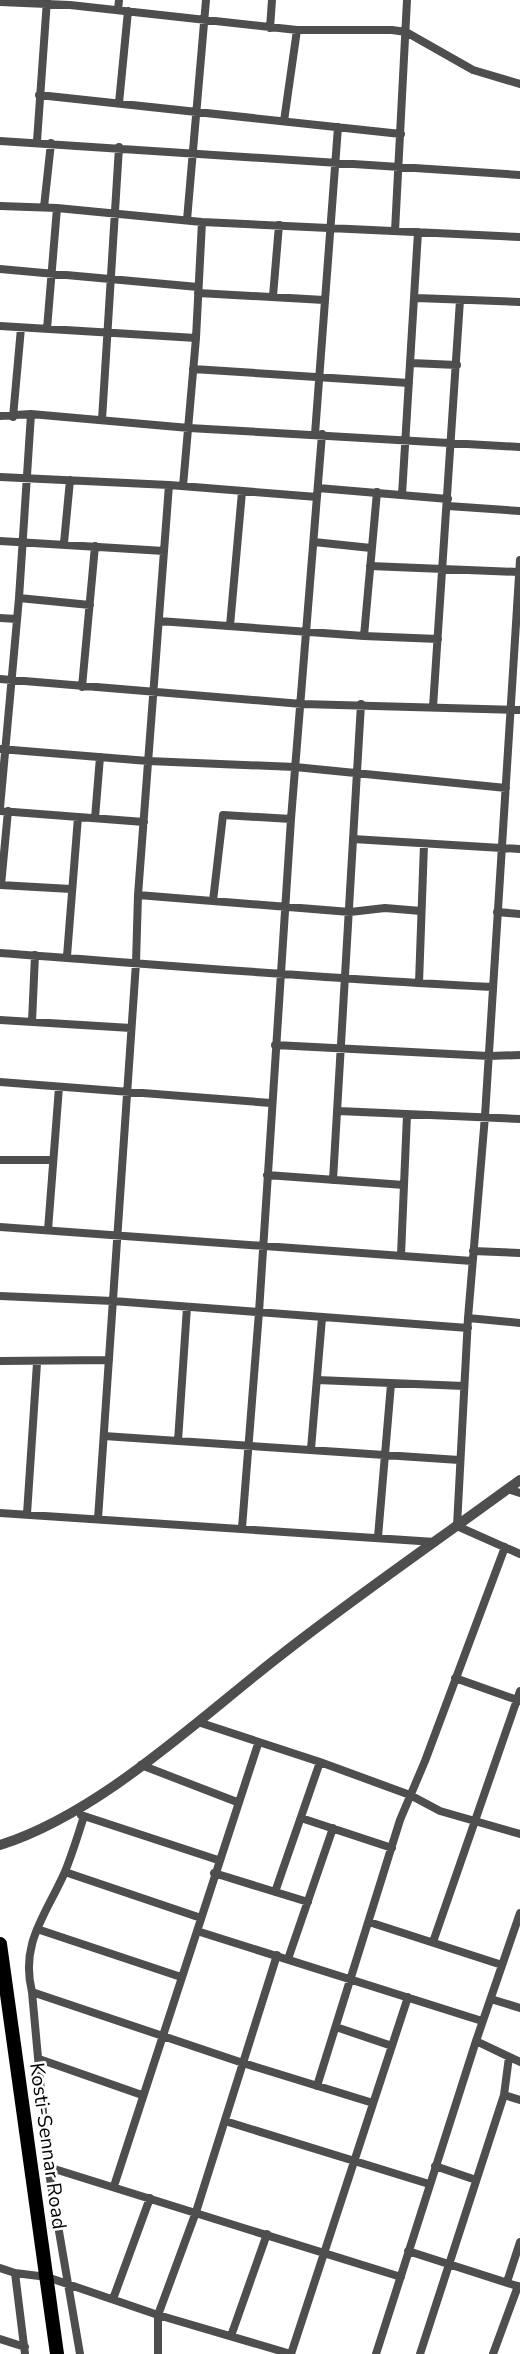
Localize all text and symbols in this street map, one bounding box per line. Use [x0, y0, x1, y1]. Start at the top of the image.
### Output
street label: Kosti-Sennar Road [23, 2061, 73, 2231]

